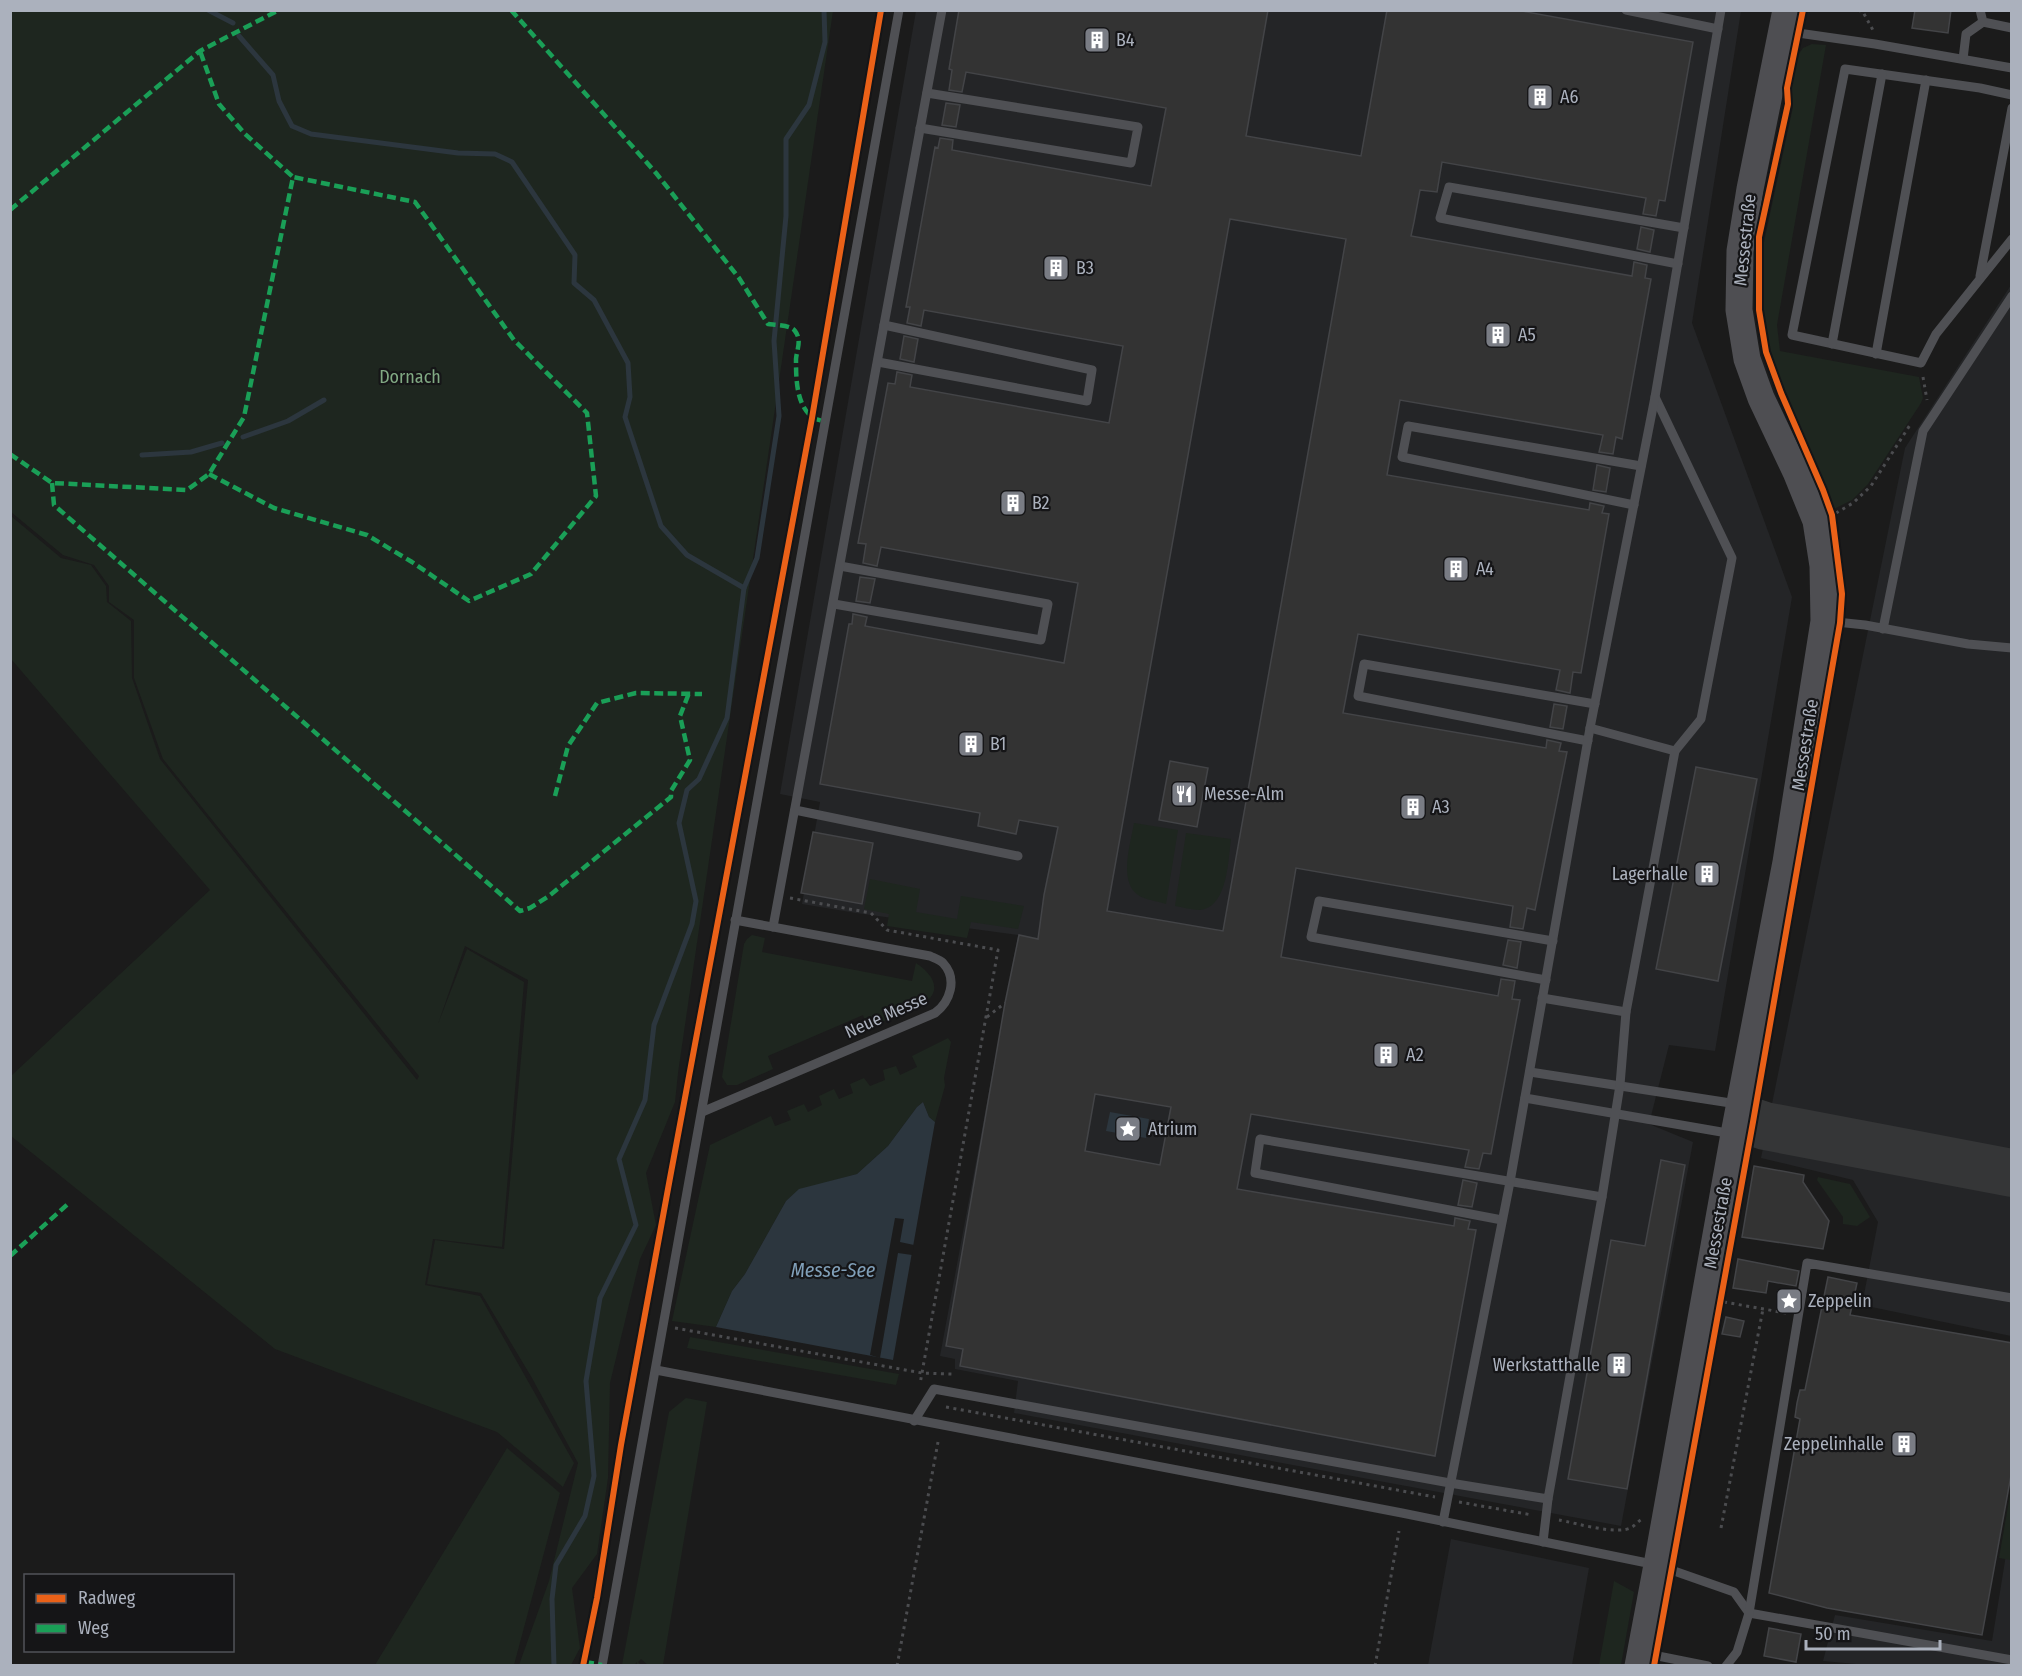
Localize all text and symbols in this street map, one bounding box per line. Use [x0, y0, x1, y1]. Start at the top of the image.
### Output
building icon: B4 [1082, 25, 1112, 55]
place label: B4 [1116, 29, 1135, 51]
building icon: A6 [1525, 82, 1555, 112]
place label: A6 [1560, 86, 1578, 108]
street label: Messestraße [1729, 193, 1761, 287]
building icon: B3 [1041, 253, 1071, 283]
place label: B3 [1076, 257, 1094, 279]
building icon: A5 [1483, 320, 1513, 350]
place label: A5 [1518, 324, 1536, 346]
park label: Dornach [379, 366, 441, 388]
building icon: B2 [998, 488, 1028, 518]
place label: B2 [1032, 492, 1050, 514]
building icon: A4 [1441, 554, 1471, 584]
place label: A4 [1476, 558, 1494, 580]
street label: Messestraße [1787, 698, 1823, 792]
building icon: B1 [956, 729, 986, 759]
place label: B1 [990, 733, 1006, 755]
restaurant icon: Messe-Alm [1169, 779, 1199, 809]
place label: Messe-Alm [1204, 783, 1284, 805]
building icon: A3 [1398, 792, 1428, 822]
place label: A3 [1432, 796, 1450, 818]
building icon: Lagerhalle [1692, 859, 1722, 889]
place label: Lagerhalle [1612, 863, 1688, 885]
street label: Neue Messe [841, 987, 931, 1043]
building icon: A2 [1371, 1040, 1401, 1070]
place label: A2 [1406, 1044, 1424, 1066]
place icon: Atrium [1113, 1114, 1143, 1144]
place label: Atrium [1148, 1118, 1197, 1140]
street label: Messestraße [1699, 1175, 1737, 1270]
water label: Messe-See [791, 1258, 876, 1282]
place icon: Zeppelin [1774, 1286, 1804, 1316]
place label: Zeppelin [1808, 1290, 1872, 1312]
building icon: Werkstatthalle [1604, 1350, 1634, 1380]
place label: Werkstatthalle [1493, 1354, 1600, 1376]
building icon: Zeppelinhalle [1889, 1429, 1919, 1459]
place label: Zeppelinhalle [1784, 1433, 1884, 1455]
legend [24, 1574, 234, 1652]
text: Radweg [78, 1587, 136, 1609]
scale bar [1806, 1613, 1940, 1651]
text: Weg [78, 1617, 109, 1639]
text: 50 m [1815, 1623, 1851, 1645]

